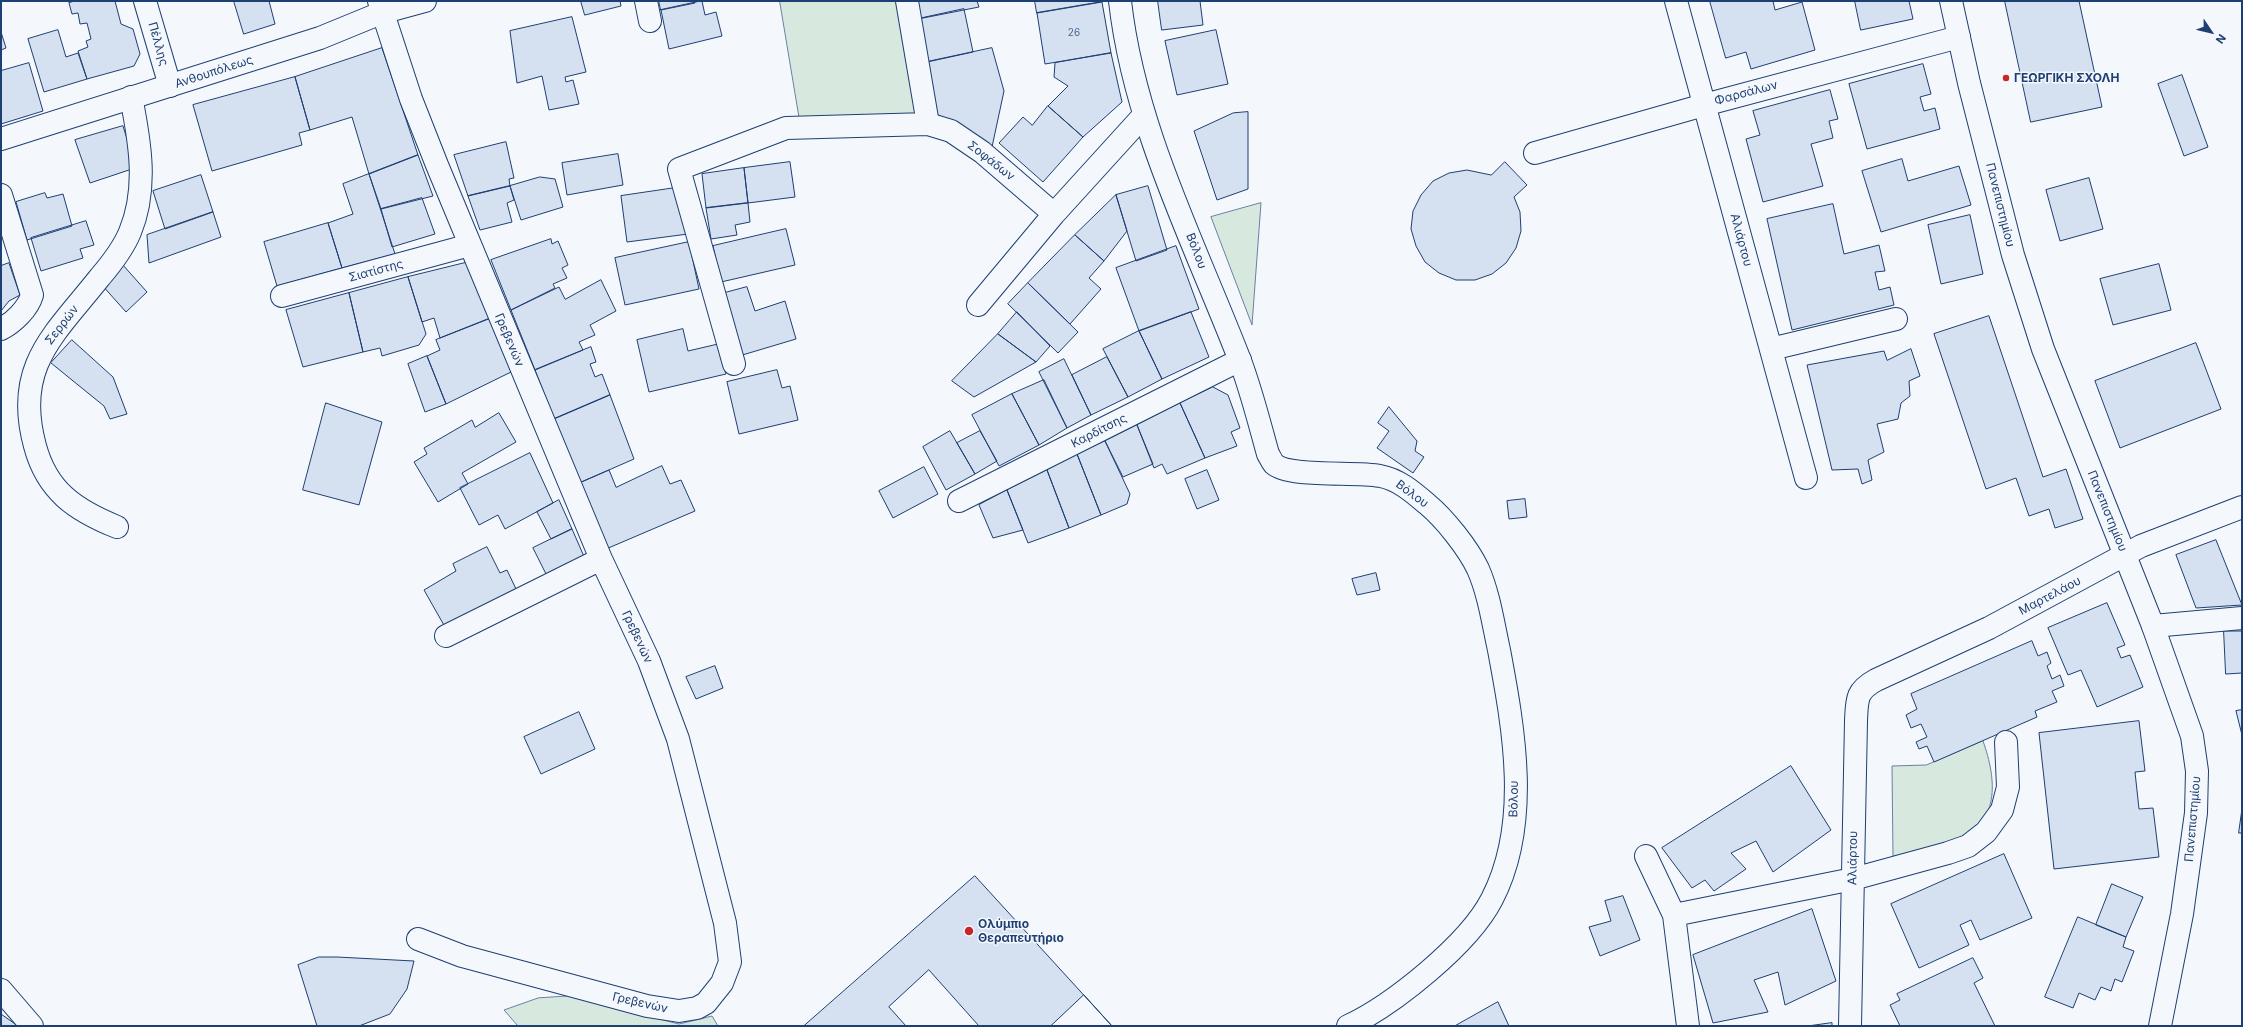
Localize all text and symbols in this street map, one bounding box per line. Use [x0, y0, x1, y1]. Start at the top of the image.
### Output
north arrow [2191, 12, 2231, 52]
street label: Πέλλης [145, 21, 171, 67]
house number: 26 [1068, 27, 1080, 39]
text: N [2213, 31, 2229, 46]
street label: Ανθουπόλεως [173, 53, 255, 91]
place label: ΓΕΩΡΓΙΚΗ ΣΧΟΛΗ [2014, 71, 2119, 85]
marker: ΓΕΩΡΓΙΚΗ ΣΧΟΛΗ [2001, 73, 2011, 83]
street label: Φαρσάλων [1713, 78, 1779, 108]
street label: Σοφάδων [965, 138, 1017, 184]
street label: Πανεπιστημίου [1983, 161, 2017, 249]
street label: Αλιάρτου [1727, 212, 1755, 268]
street label: Βόλου [1183, 231, 1209, 271]
street label: Σιατίστης [347, 257, 405, 285]
street label: Σερρών [42, 302, 82, 348]
street label: Γρεβενών [491, 311, 527, 369]
street label: Καρδίτσης [1069, 411, 1129, 451]
street label: Πανεπιστημίου [2084, 468, 2130, 554]
street label: Βόλου [1393, 477, 1431, 511]
street label: Μαρτελάου [2017, 574, 2083, 618]
street label: Γρεβενών [619, 608, 655, 666]
street label: Πανεπιστημίου [2182, 775, 2204, 863]
street label: Βόλου [1506, 780, 1522, 818]
street label: Αλιάρτου [1845, 831, 1861, 885]
place label: Ολύμπιο Θεραπευτήριο [978, 917, 1064, 945]
marker: Ολύμπιο Θεραπευτήριο [963, 925, 975, 937]
street label: Γρεβενών [611, 990, 669, 1016]

